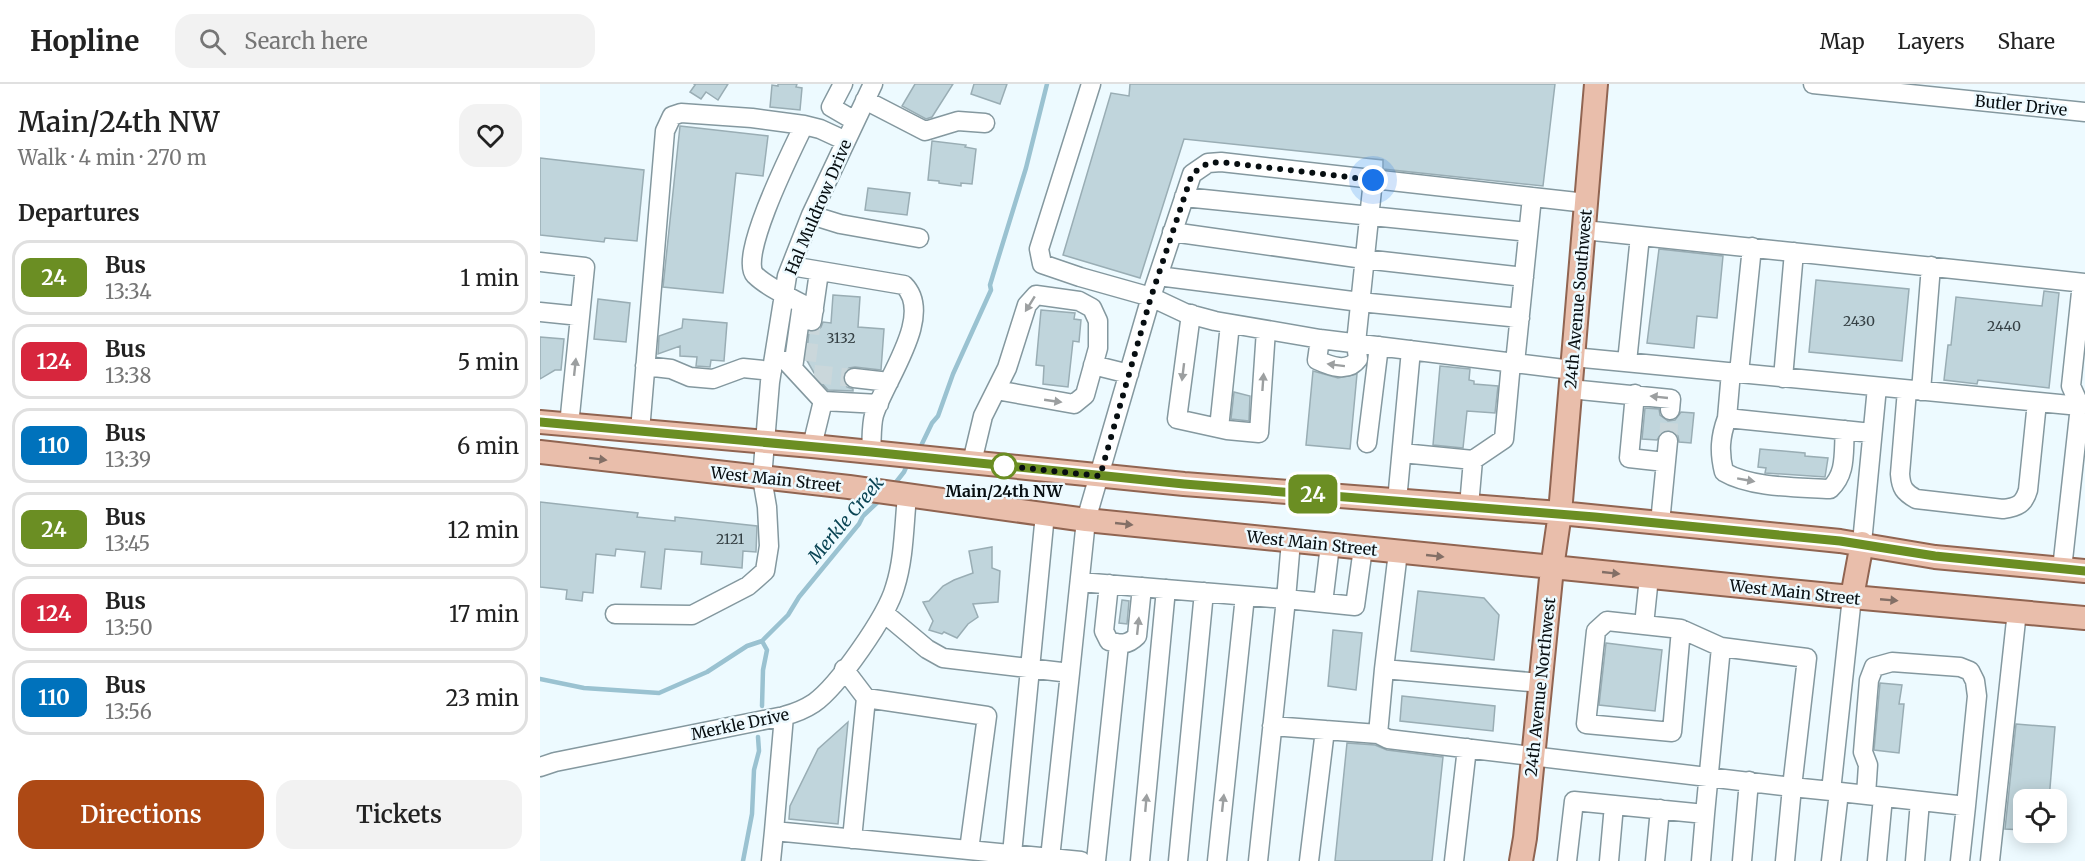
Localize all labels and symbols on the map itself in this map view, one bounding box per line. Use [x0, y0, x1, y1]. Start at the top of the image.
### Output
street label: Butler Drive [1974, 90, 2068, 120]
street label: Hal Muldrow Drive [780, 136, 856, 278]
your location [1358, 165, 1388, 195]
street label: 24th Avenue Southwest [1560, 208, 1596, 390]
one-way arrow [1024, 296, 1035, 313]
house number: 2430 [1843, 312, 1875, 330]
house number: 2440 [1987, 317, 2021, 335]
house number: 3132 [826, 329, 856, 347]
one-way arrow [570, 357, 580, 376]
one-way arrow [1326, 361, 1345, 370]
one-way arrow [1179, 363, 1188, 382]
one-way arrow [1258, 372, 1267, 391]
one-way arrow [1649, 392, 1668, 402]
one-way arrow [1044, 396, 1063, 406]
marker: Main/24th NW [991, 453, 1017, 479]
one-way arrow [589, 454, 608, 464]
street label: West Main Street [709, 462, 843, 496]
water label: Merkle Creek [802, 472, 889, 568]
line badge: 24 [1286, 474, 1340, 514]
one-way arrow [1736, 476, 1755, 485]
place label: Main/24th NW [946, 481, 1063, 501]
one-way arrow [1114, 519, 1133, 529]
street label: West Main Street [1245, 526, 1379, 560]
house number: 2121 [716, 530, 744, 548]
one-way arrow [1426, 551, 1445, 561]
one-way arrow [1601, 569, 1620, 578]
street label: West Main Street [1728, 575, 1862, 609]
street label: 24th Avenue Northwest [1521, 596, 1559, 778]
one-way arrow [1879, 596, 1898, 605]
one-way arrow [1133, 616, 1143, 635]
street label: Merkle Drive [689, 704, 791, 744]
one-way arrow [1141, 793, 1151, 812]
one-way arrow [1218, 793, 1228, 812]

